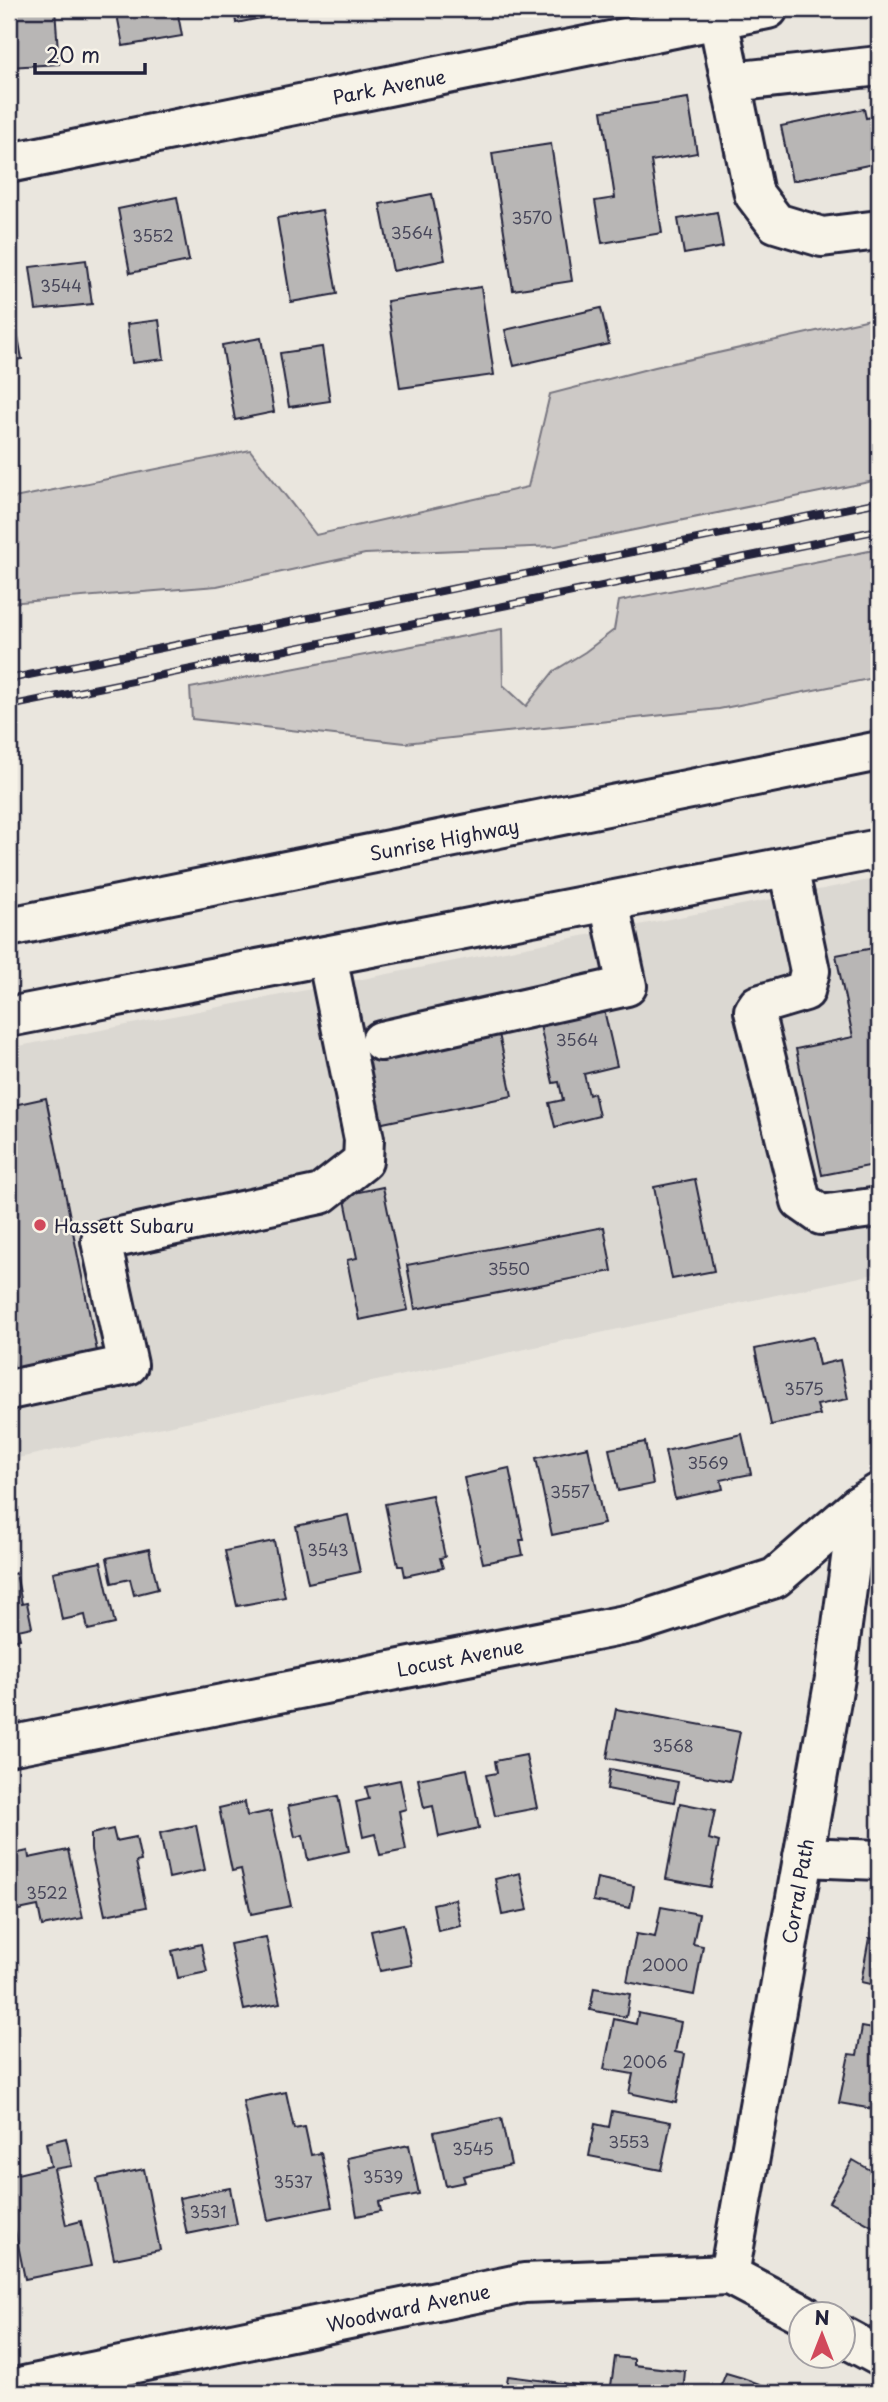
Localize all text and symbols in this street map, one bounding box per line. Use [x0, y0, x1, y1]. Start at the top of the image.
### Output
scale bar [35, 32, 145, 76]
text: 20 m [46, 38, 100, 70]
street label: Park Avenue [330, 61, 448, 111]
house number: 3570 [512, 205, 552, 229]
house number: 3564 [391, 220, 433, 244]
house number: 3552 [132, 223, 174, 247]
house number: 3544 [40, 273, 82, 297]
street label: Sunrise Highway [367, 811, 521, 867]
house number: 3564 [556, 1027, 598, 1051]
place label: Hassett Subaru [54, 1211, 194, 1239]
marker: Hassett Subaru [32, 1217, 48, 1233]
house number: 3550 [488, 1256, 530, 1280]
house number: 3575 [784, 1376, 824, 1400]
house number: 3569 [688, 1450, 728, 1474]
house number: 3557 [550, 1479, 590, 1503]
house number: 3543 [307, 1537, 349, 1561]
street label: Locust Avenue [394, 1631, 526, 1683]
house number: 3568 [652, 1733, 694, 1757]
street label: Corral Path [774, 1836, 820, 1946]
house number: 3522 [26, 1880, 68, 1904]
house number: 2000 [642, 1952, 688, 1976]
house number: 2006 [623, 2049, 667, 2073]
house number: 3553 [608, 2129, 650, 2153]
house number: 3545 [452, 2136, 494, 2160]
house number: 3539 [363, 2164, 403, 2188]
house number: 3537 [273, 2169, 313, 2193]
house number: 3531 [189, 2199, 227, 2223]
street label: Woodward Avenue [324, 2276, 492, 2338]
north arrow [786, 2300, 856, 2370]
text: N [814, 2303, 830, 2331]

